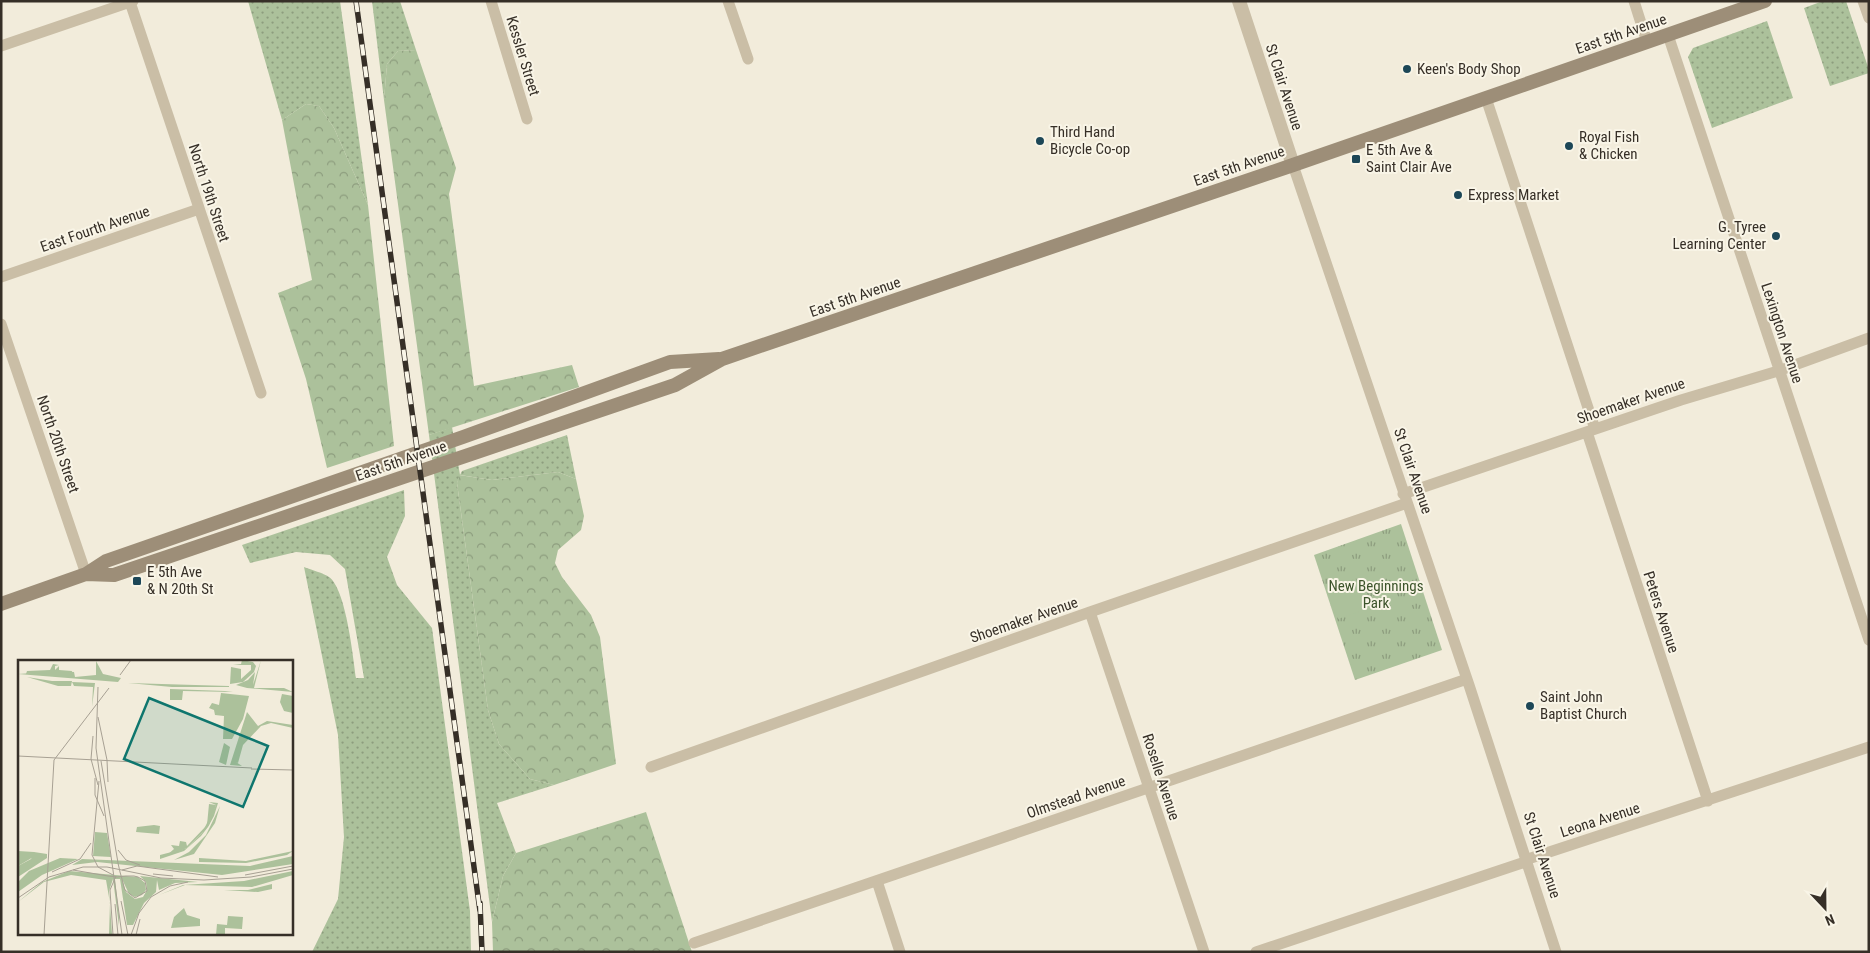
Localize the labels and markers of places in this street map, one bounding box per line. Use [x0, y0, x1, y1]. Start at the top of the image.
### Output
place label: Keen's Body Shop [1417, 60, 1521, 78]
marker: Keen's Body Shop [1401, 63, 1413, 75]
place label: Third Hand Bicycle Co-op [1050, 123, 1130, 158]
place label: Royal Fish & Chicken [1579, 128, 1639, 163]
marker: Third Hand Bicycle Co-op [1034, 135, 1046, 147]
marker: Royal Fish & Chicken [1563, 140, 1575, 152]
place label: E 5th Ave & Saint Clair Ave [1366, 141, 1452, 176]
marker: E 5th Ave & Saint Clair Ave [1350, 153, 1362, 165]
place label: Express Market [1468, 186, 1559, 204]
marker: Express Market [1452, 189, 1464, 201]
place label: G. Tyree Learning Center [1672, 218, 1766, 253]
marker: G. Tyree Learning Center [1770, 230, 1782, 242]
place label: E 5th Ave & N 20th St [147, 563, 214, 598]
marker: E 5th Ave & N 20th St [131, 575, 143, 587]
place label: Saint John Baptist Church [1540, 688, 1627, 723]
marker: Saint John Baptist Church [1524, 700, 1536, 712]

